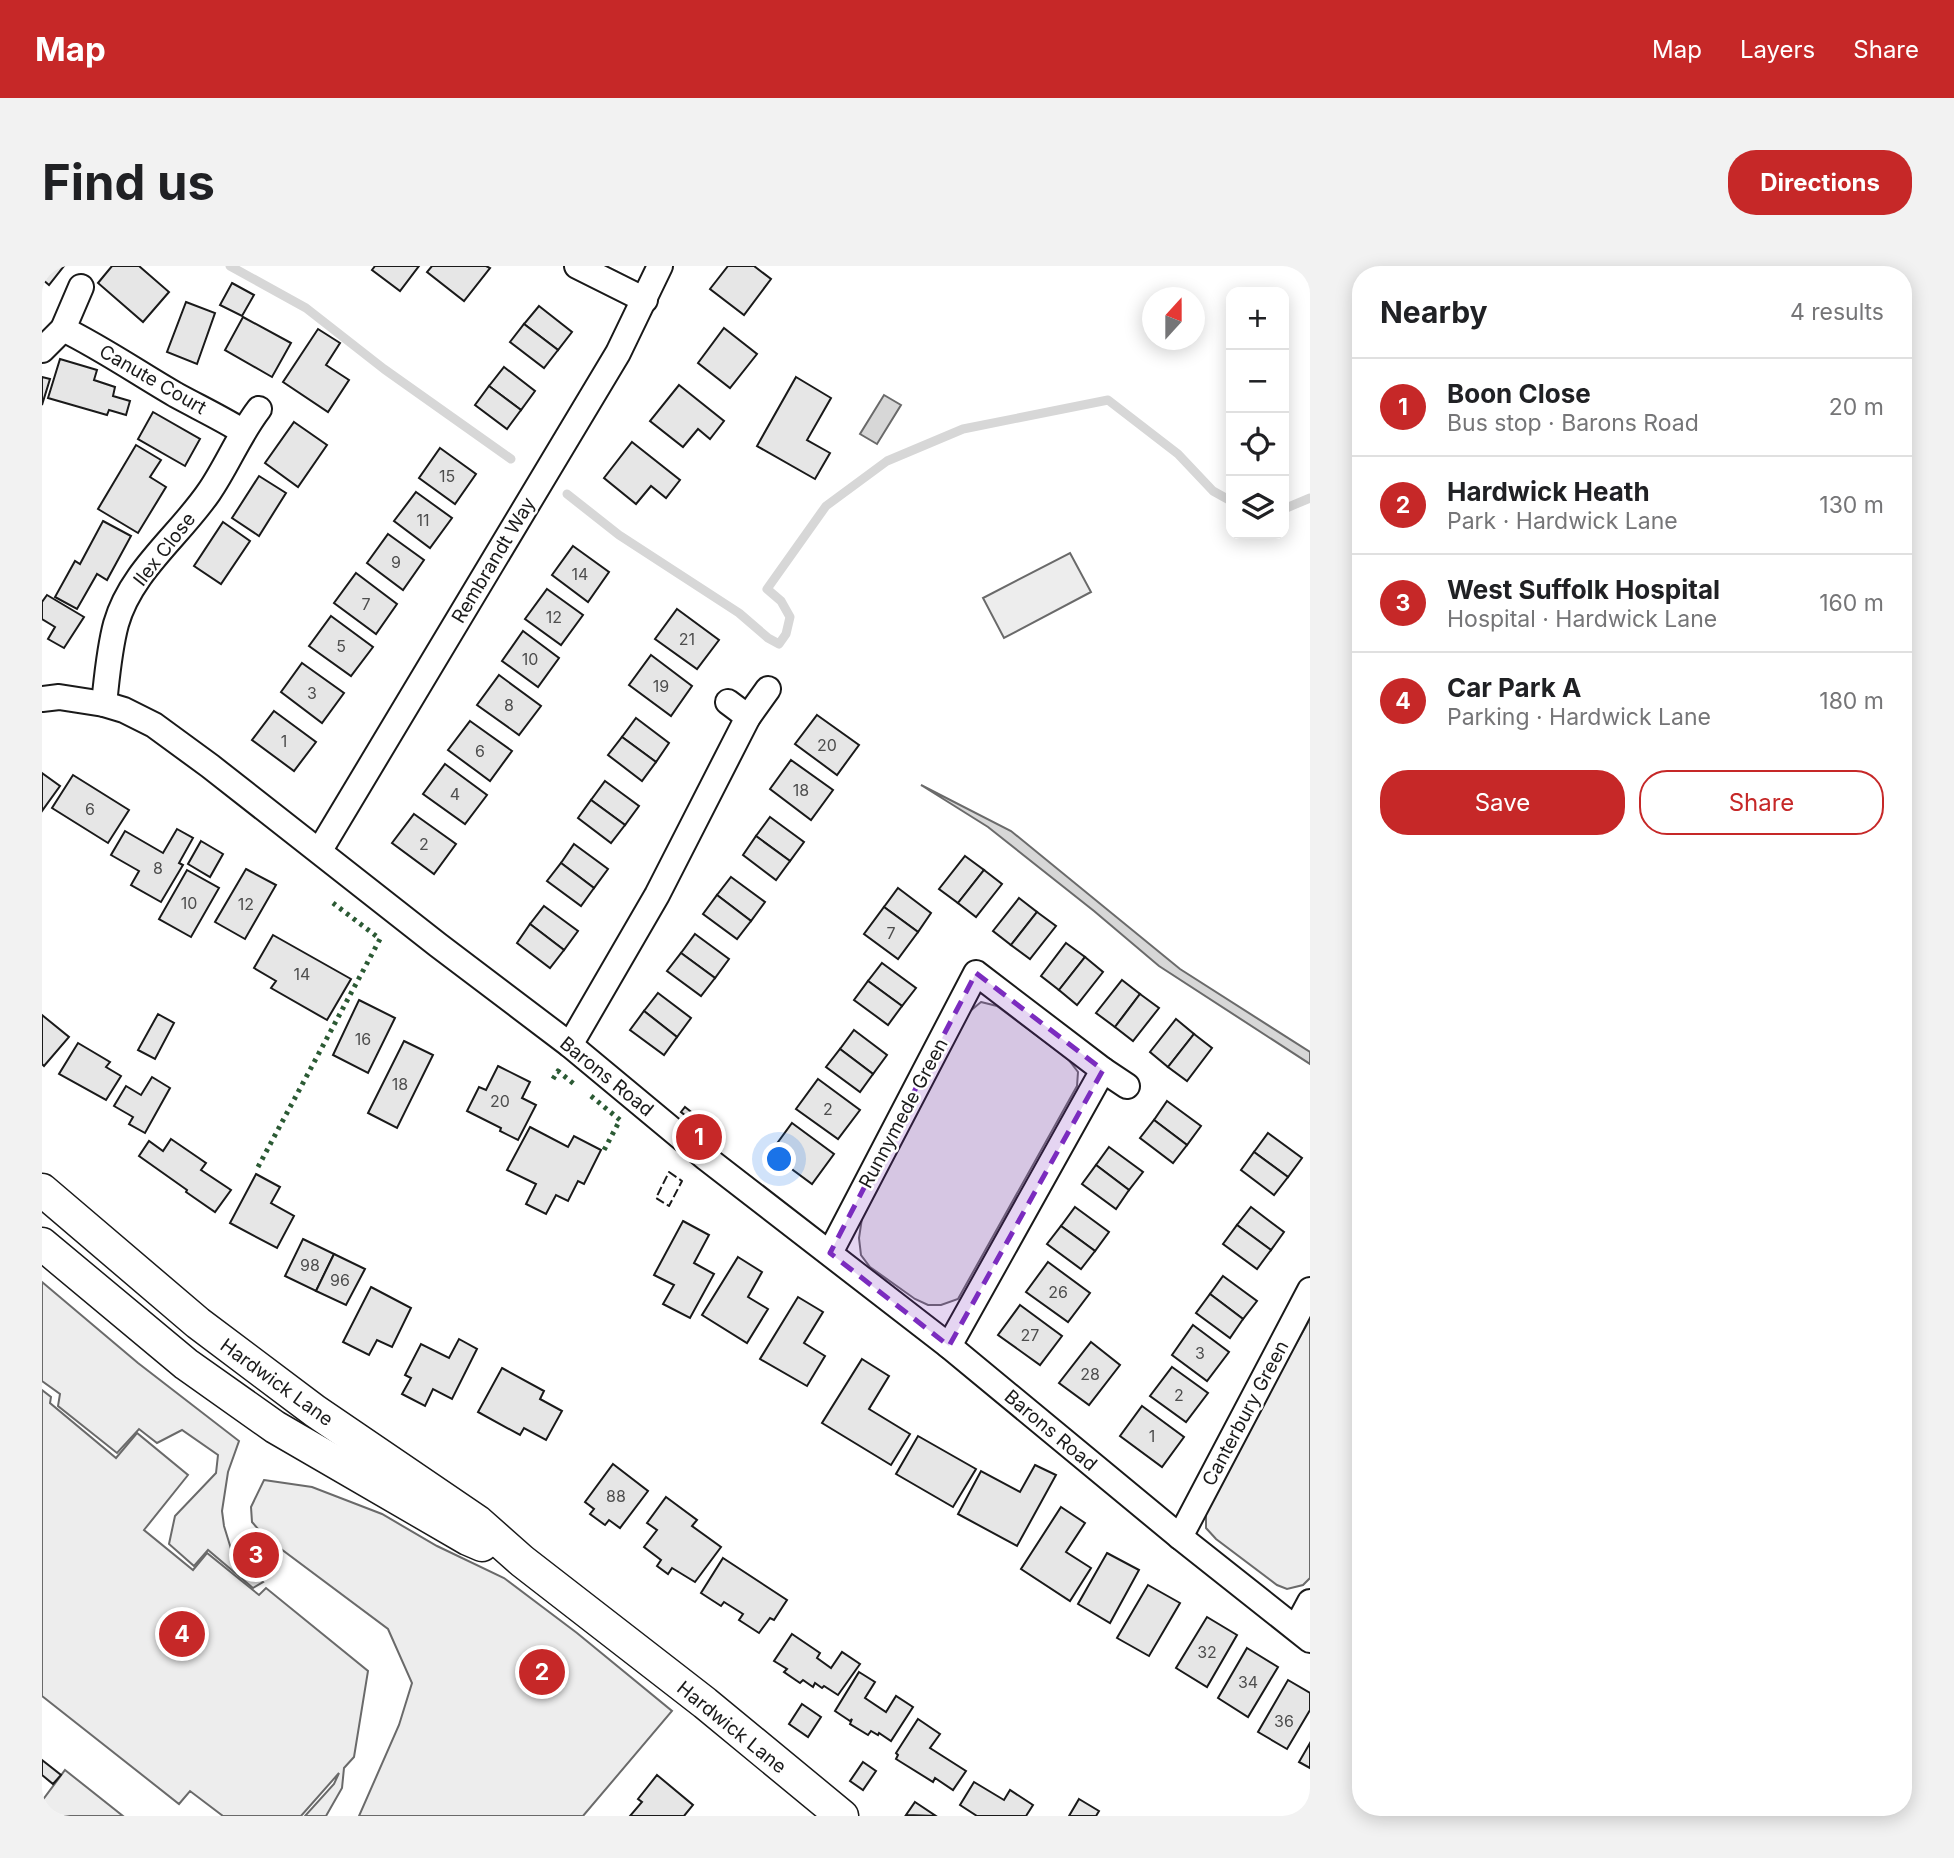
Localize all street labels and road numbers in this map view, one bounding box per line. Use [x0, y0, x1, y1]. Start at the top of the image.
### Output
street label: Canute Court [95, 340, 210, 419]
street label: Rembrandt Way [447, 493, 540, 627]
street label: Ilex Close [129, 508, 200, 591]
street label: Barons Road [555, 1032, 658, 1121]
street label: Runnymede Green [854, 1034, 953, 1192]
street label: Hardwick Lane [216, 1334, 338, 1431]
street label: Canterbury Green [1197, 1337, 1293, 1490]
street label: Barons Road [1000, 1385, 1102, 1476]
street label: Hardwick Lane [672, 1676, 791, 1778]

